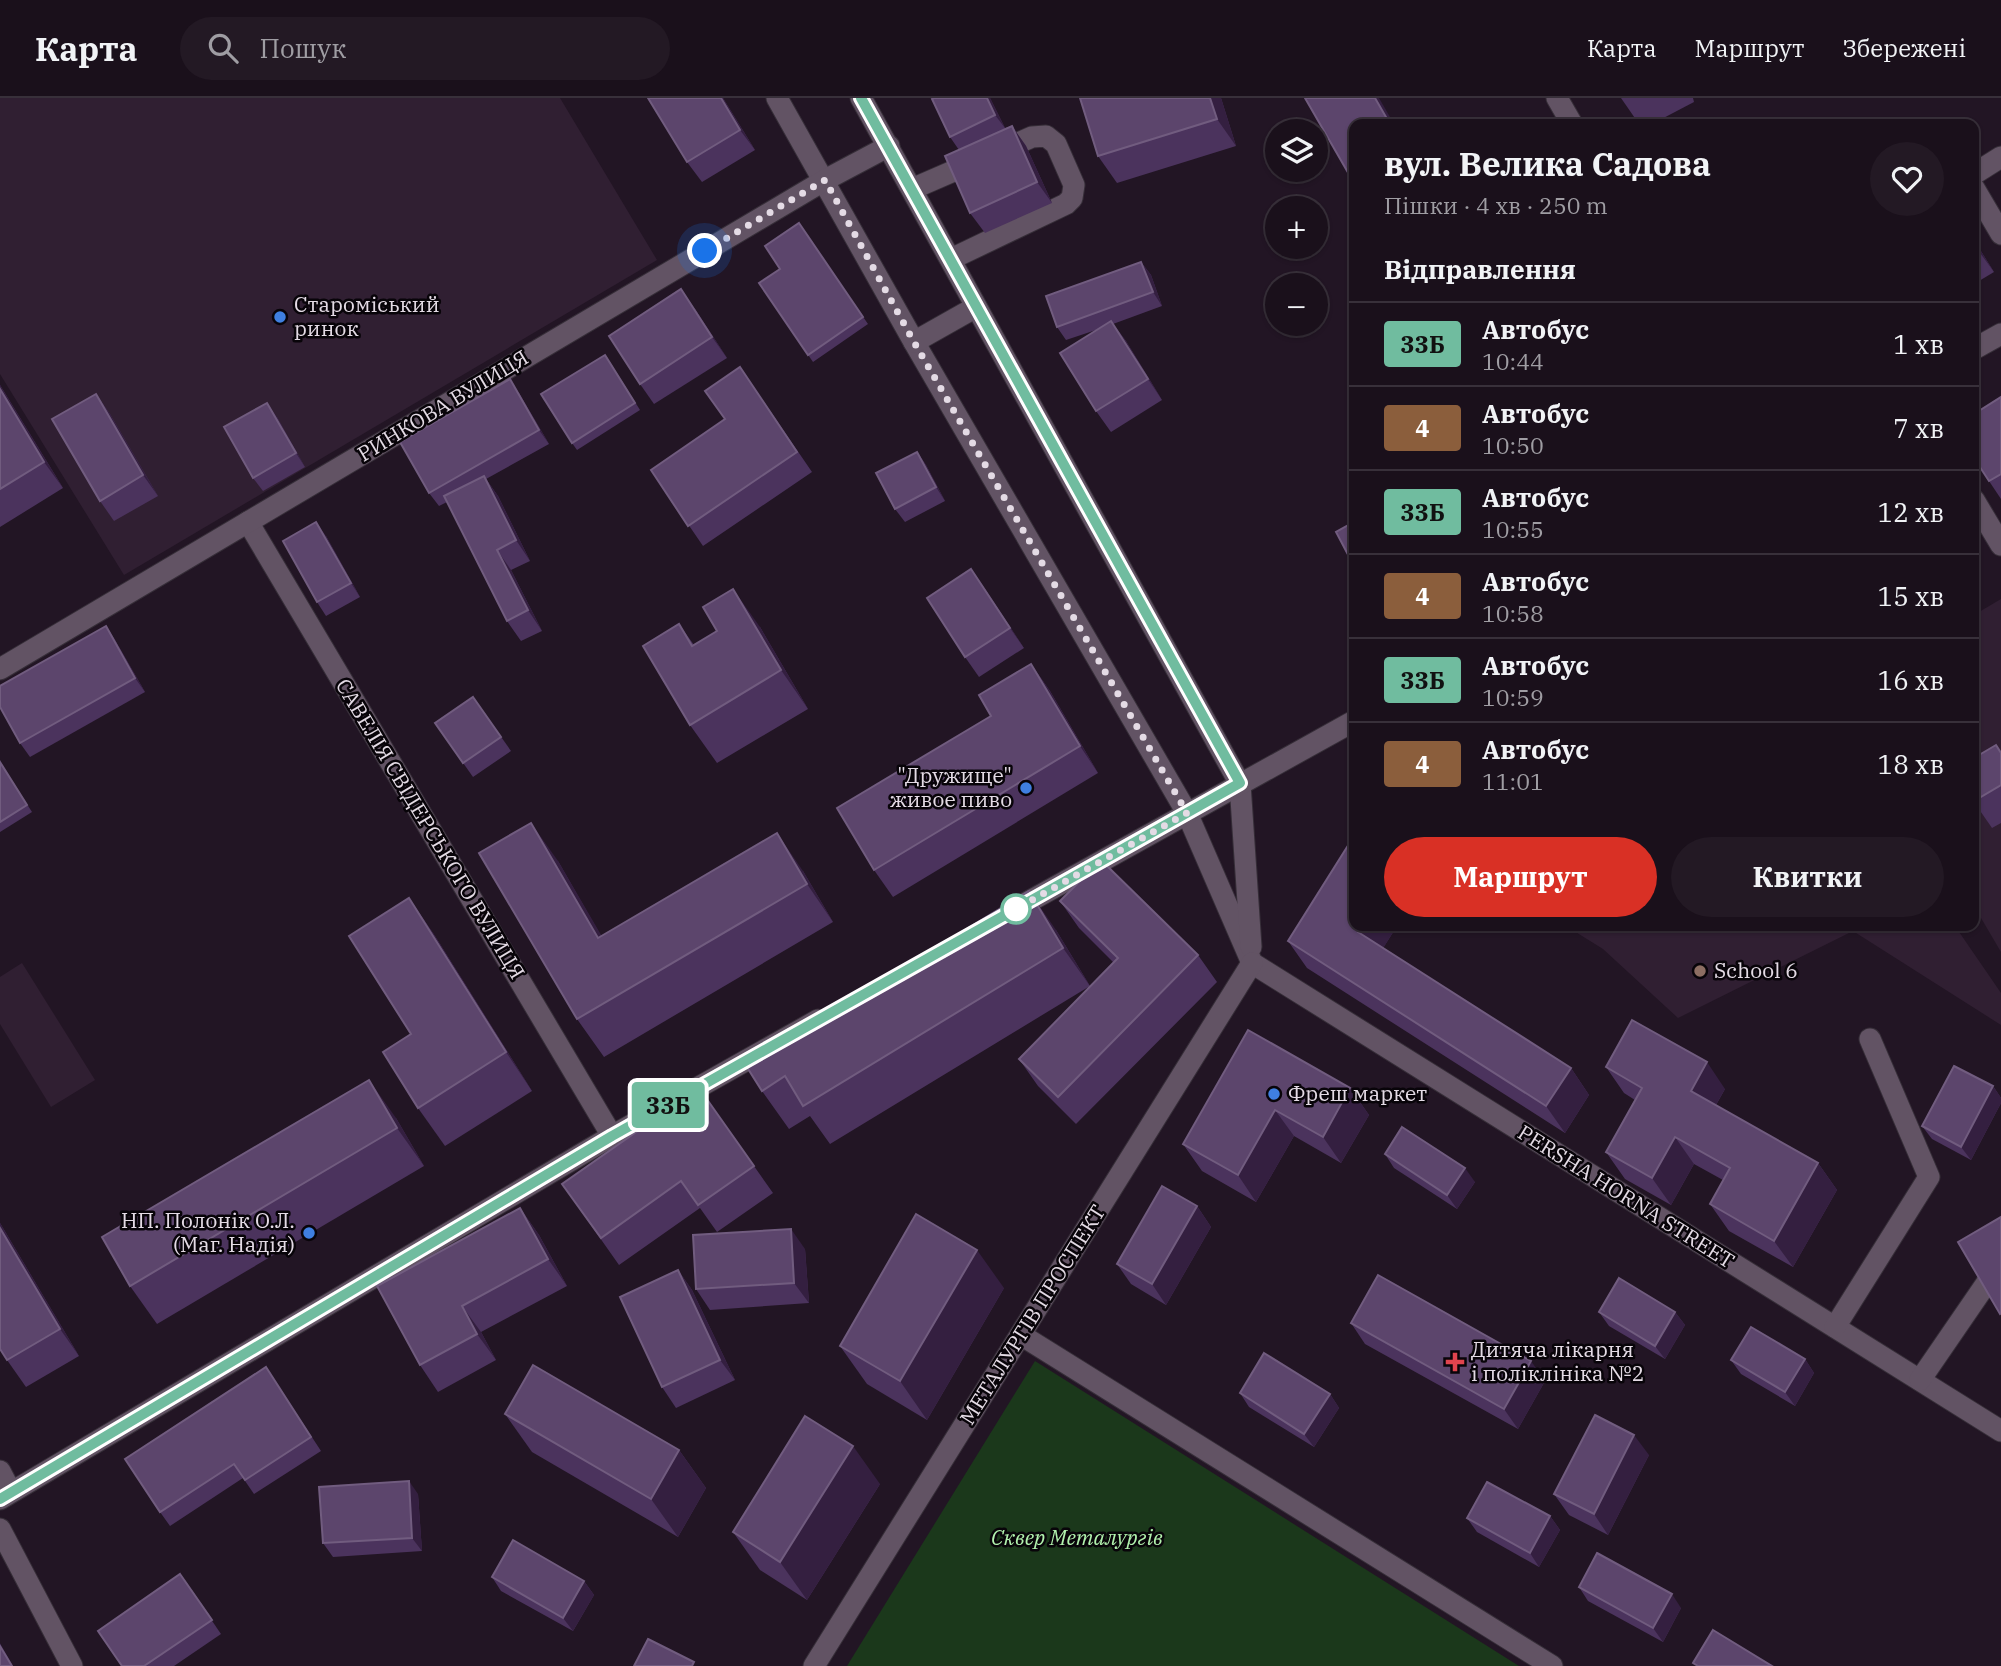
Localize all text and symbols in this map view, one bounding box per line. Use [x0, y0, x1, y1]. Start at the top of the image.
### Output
search box [180, 17, 670, 80]
text: Карта [35, 27, 138, 70]
icon: search [204, 29, 242, 67]
text: Пошук [260, 31, 346, 65]
text: Карта [1587, 32, 1657, 64]
text: Маршрут [1695, 32, 1804, 64]
text: Збережені [1842, 32, 1966, 64]
map controls [1265, 119, 1328, 336]
button: layers [1265, 119, 1328, 182]
text: вул. Велика Садова [1384, 142, 1711, 185]
button: heart [1870, 142, 1944, 216]
text: Пішки · 4 хв · 250 m [1384, 190, 1608, 220]
button: + [1265, 196, 1328, 259]
your location [687, 233, 722, 268]
text: Відправлення [1384, 252, 1576, 286]
button: − [1265, 273, 1328, 336]
place label: Староміський ринок [294, 290, 440, 342]
marker: Староміський ринок [272, 309, 288, 325]
text: Автобус [1482, 312, 1589, 346]
text: 1 хв [1893, 327, 1944, 361]
text: 33Б [1400, 328, 1445, 360]
street label: РИНКОВА ВУЛИЦЯ [352, 343, 533, 467]
text: 10:44 [1482, 346, 1544, 376]
text: Автобус [1482, 396, 1589, 430]
text: 7 хв [1893, 411, 1944, 445]
text: 4 [1415, 412, 1430, 444]
text: 10:50 [1482, 430, 1544, 460]
text: Автобус [1482, 480, 1589, 514]
text: 12 хв [1878, 495, 1944, 529]
text: 33Б [1400, 496, 1445, 528]
text: 10:55 [1482, 514, 1544, 544]
text: Автобус [1482, 564, 1589, 598]
text: 15 хв [1878, 579, 1944, 613]
text: 4 [1415, 580, 1430, 612]
text: 10:58 [1482, 598, 1544, 628]
text: Автобус [1482, 648, 1589, 682]
text: 16 хв [1878, 663, 1944, 697]
text: 33Б [1400, 664, 1445, 696]
street label: САВЕЛІЯ СВІДЕРСЬКОГО ВУЛИЦЯ [330, 673, 532, 984]
text: 10:59 [1482, 682, 1544, 712]
text: Автобус [1482, 732, 1589, 766]
text: 18 хв [1878, 747, 1944, 781]
text: 4 [1415, 748, 1430, 780]
place label: "Дружище" живое пиво [890, 761, 1012, 813]
text: 11:01 [1482, 766, 1544, 796]
marker: "Дружище" живое пиво [1018, 780, 1034, 796]
button: Маршрут [1384, 837, 1657, 917]
button: Квитки [1671, 837, 1944, 917]
unlabelled marker [1001, 894, 1031, 924]
place label: School 6 [1714, 956, 1798, 984]
marker: School 6 [1692, 963, 1708, 979]
place label: Фреш маркет [1288, 1079, 1427, 1107]
line badge: 33Б [628, 1082, 708, 1128]
marker: Фреш маркет [1266, 1086, 1282, 1102]
text: 33Б [646, 1089, 690, 1121]
street label: PERSHA HORNA STREET [1513, 1118, 1740, 1274]
street label: МЕТАЛУРГІВ ПРОСПЕКТ [953, 1199, 1111, 1430]
place label: НП. Полонік О.Л. (Маг. Надія) [121, 1206, 295, 1258]
marker: НП. Полонік О.Л. (Маг. Надія) [301, 1225, 317, 1241]
place label: Дитяча лікарня і поліклініка №2 [1471, 1335, 1644, 1387]
marker: Дитяча лікарня і поліклініка №2 [1445, 1352, 1465, 1372]
park label: Сквер Металургів [991, 1523, 1163, 1551]

